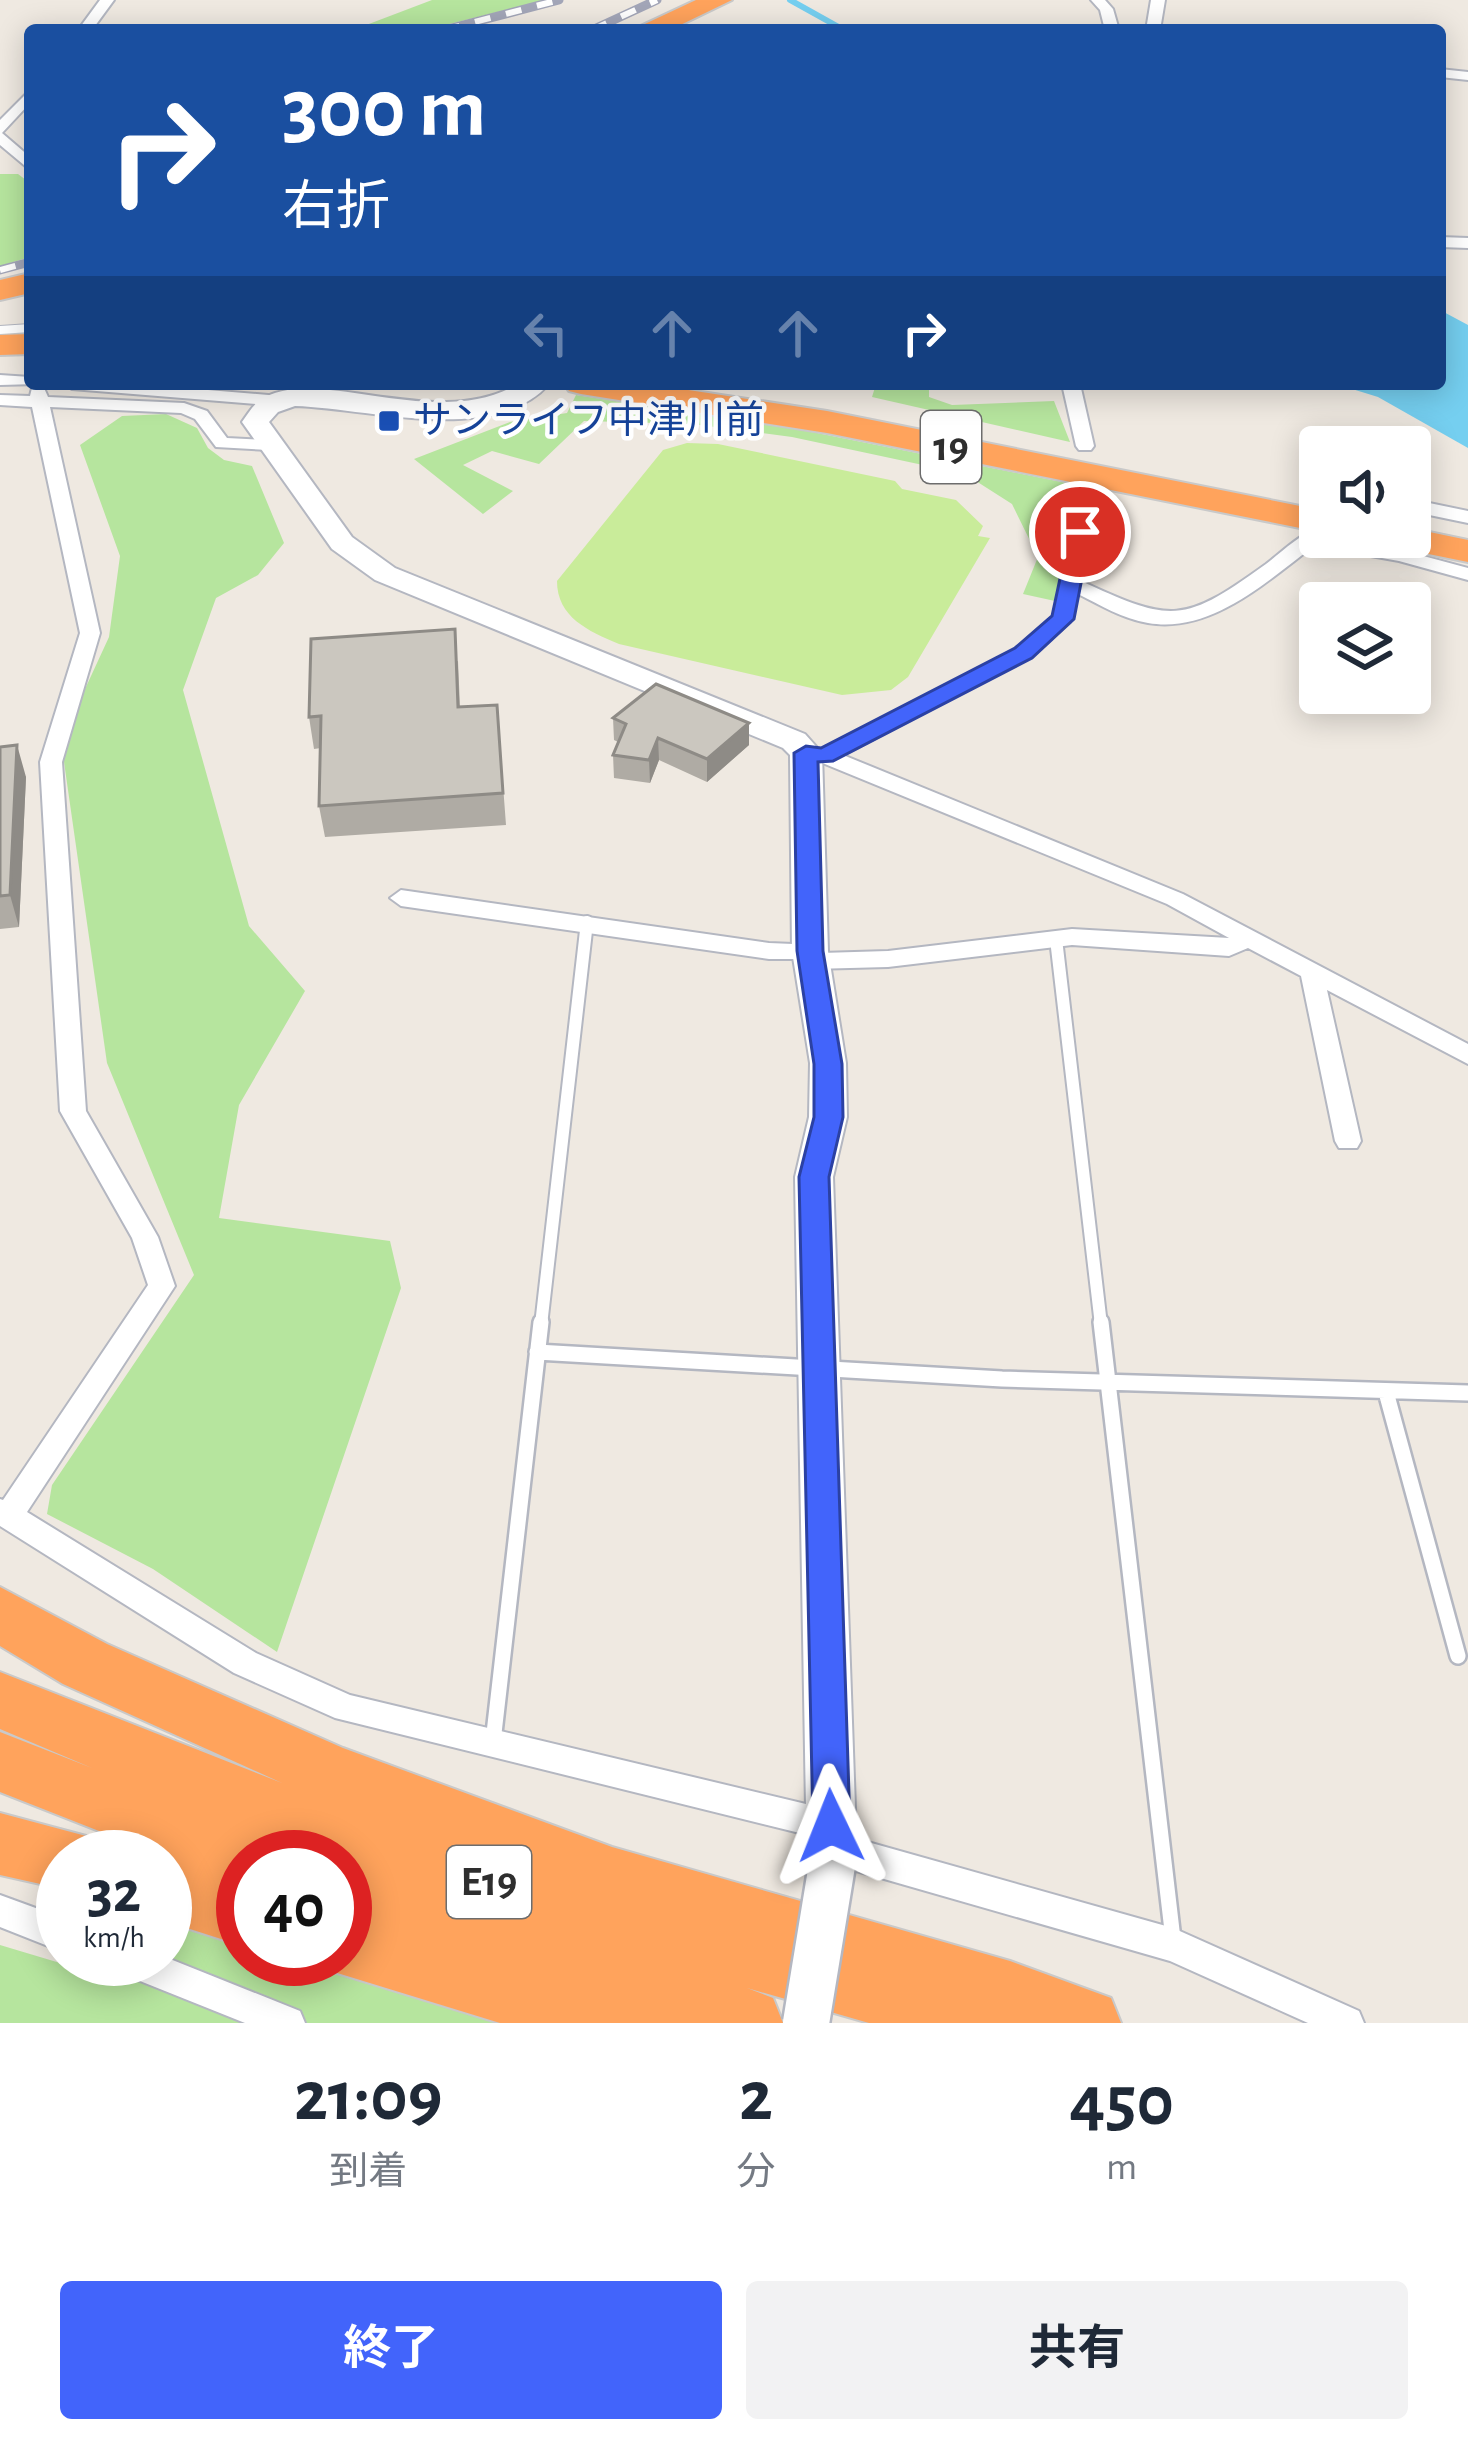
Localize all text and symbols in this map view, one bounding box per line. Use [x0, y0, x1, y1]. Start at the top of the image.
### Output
text: 300 m [282, 68, 486, 152]
icon: right [84, 72, 240, 228]
text: 右折 [282, 181, 390, 235]
icon: left [513, 300, 579, 366]
icon: ahead [639, 300, 705, 366]
icon: ahead [765, 300, 831, 366]
icon: right [891, 300, 957, 366]
place label: サンライフ中津川前 [413, 400, 764, 441]
marker: サンライフ中津川前 [376, 408, 402, 434]
road number: 19 [921, 411, 981, 483]
map controls [1299, 426, 1431, 714]
button: sound [1299, 426, 1431, 558]
pin [1029, 481, 1131, 583]
icon: arrive [1047, 499, 1113, 565]
button: layers [1299, 582, 1431, 714]
position arrow [768, 1763, 894, 1889]
speed limit sign: 40 [216, 1830, 372, 1986]
road number: E19 [447, 1846, 531, 1918]
text: 32 [87, 1863, 141, 1923]
text: km/h [83, 1923, 145, 1953]
text: 21:09 [294, 2061, 442, 2133]
text: 2 [739, 2061, 773, 2133]
text: 450 [1069, 2066, 1174, 2138]
text: m [1106, 2148, 1137, 2187]
text: 到着 [329, 2153, 407, 2192]
text: 分 [736, 2153, 775, 2192]
button: 終了 [60, 2281, 722, 2419]
button: 共有 [746, 2281, 1408, 2419]

